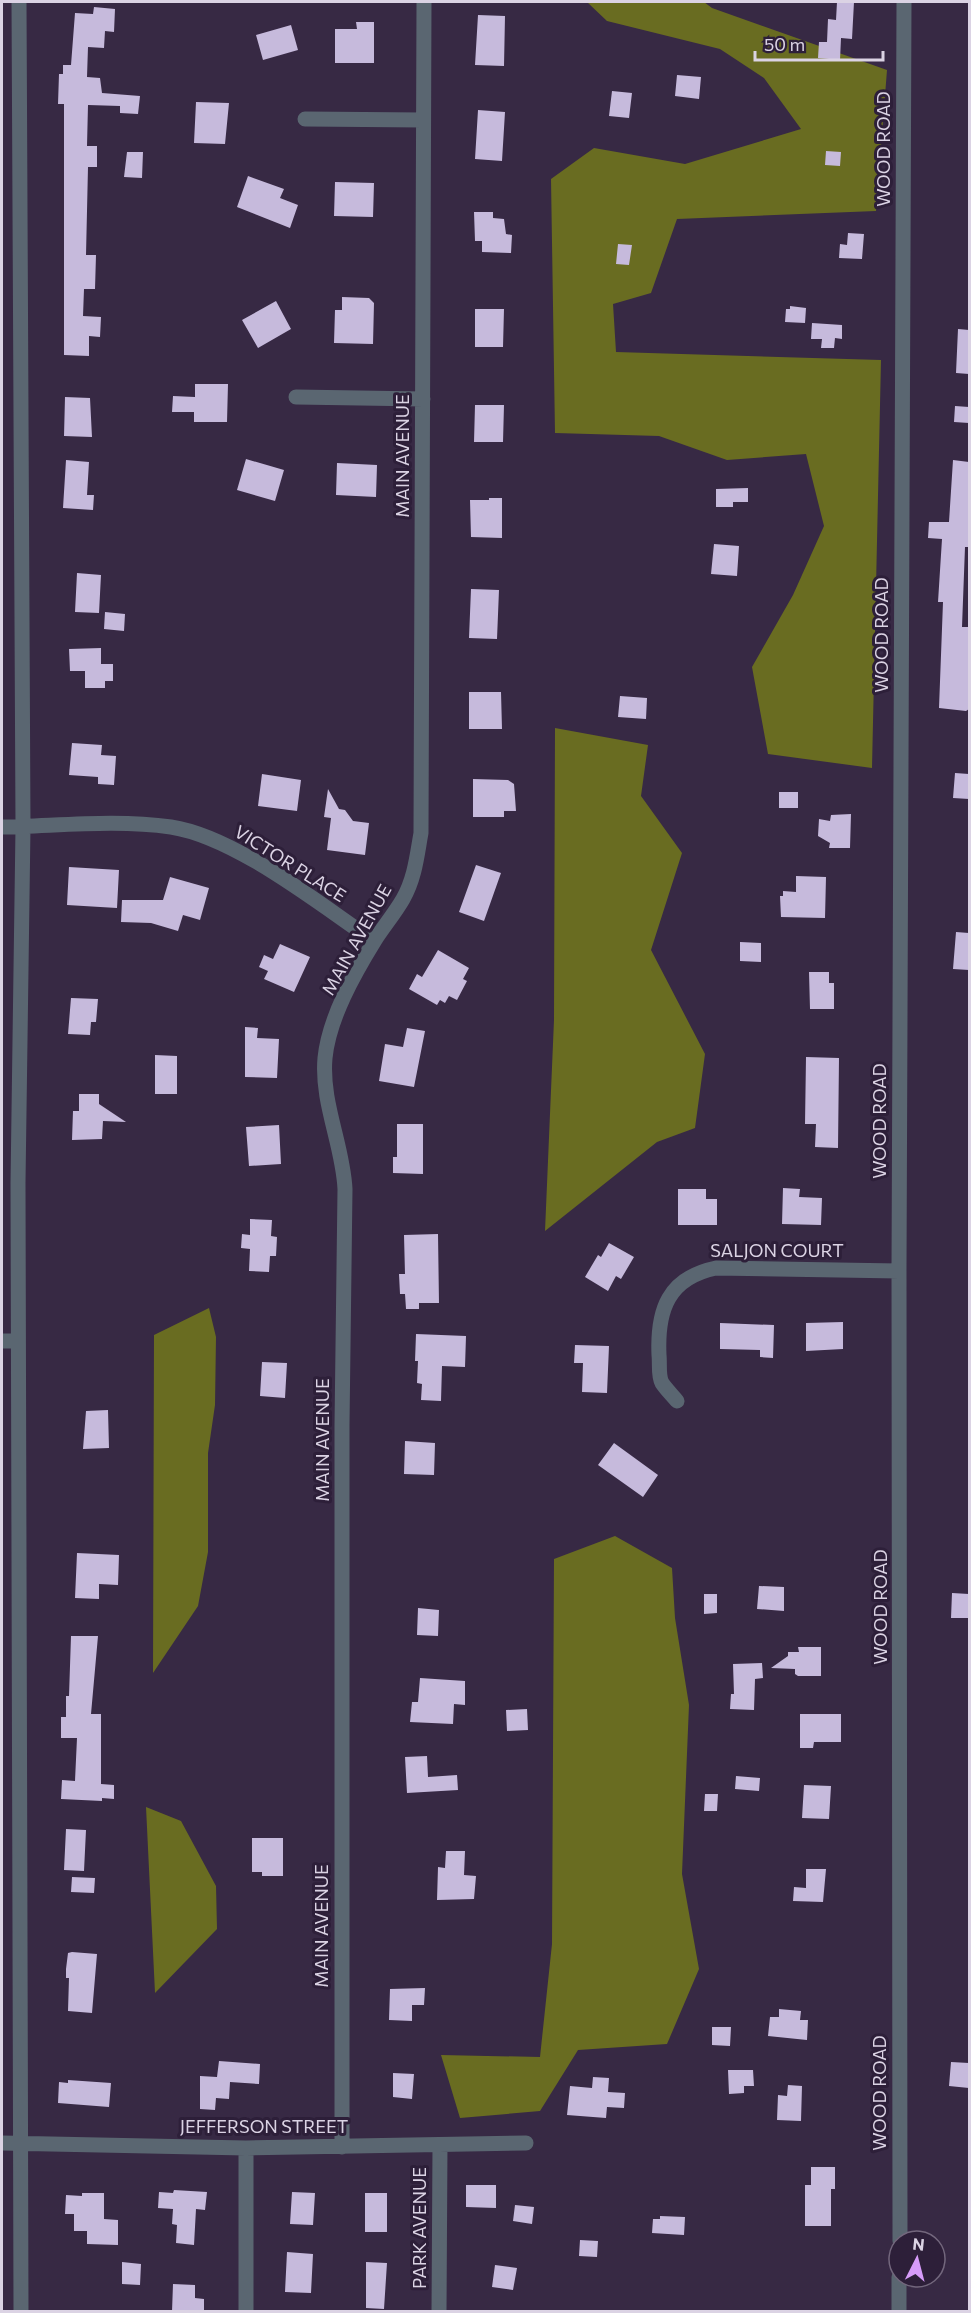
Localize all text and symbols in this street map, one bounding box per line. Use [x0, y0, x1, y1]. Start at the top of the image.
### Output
scale bar [755, 24, 882, 62]
text: 50 m [764, 33, 805, 55]
street label: WOOD ROAD [872, 91, 894, 207]
street label: MAIN AVENUE [391, 394, 413, 518]
street label: WOOD ROAD [870, 577, 892, 693]
street label: VICTOR PLACE [231, 820, 350, 906]
street label: MAIN AVENUE [317, 880, 396, 999]
street label: WOOD ROAD [868, 1063, 890, 1179]
street label: SALJON COURT [710, 1239, 844, 1261]
street label: MAIN AVENUE [311, 1378, 333, 1502]
street label: WOOD ROAD [869, 1549, 891, 1665]
street label: MAIN AVENUE [310, 1864, 332, 1988]
street label: WOOD ROAD [868, 2035, 890, 2151]
street label: JEFFERSON STREET [180, 2115, 348, 2137]
street label: PARK AVENUE [408, 2167, 430, 2289]
north arrow [887, 2229, 947, 2289]
text: N [912, 2234, 926, 2254]

